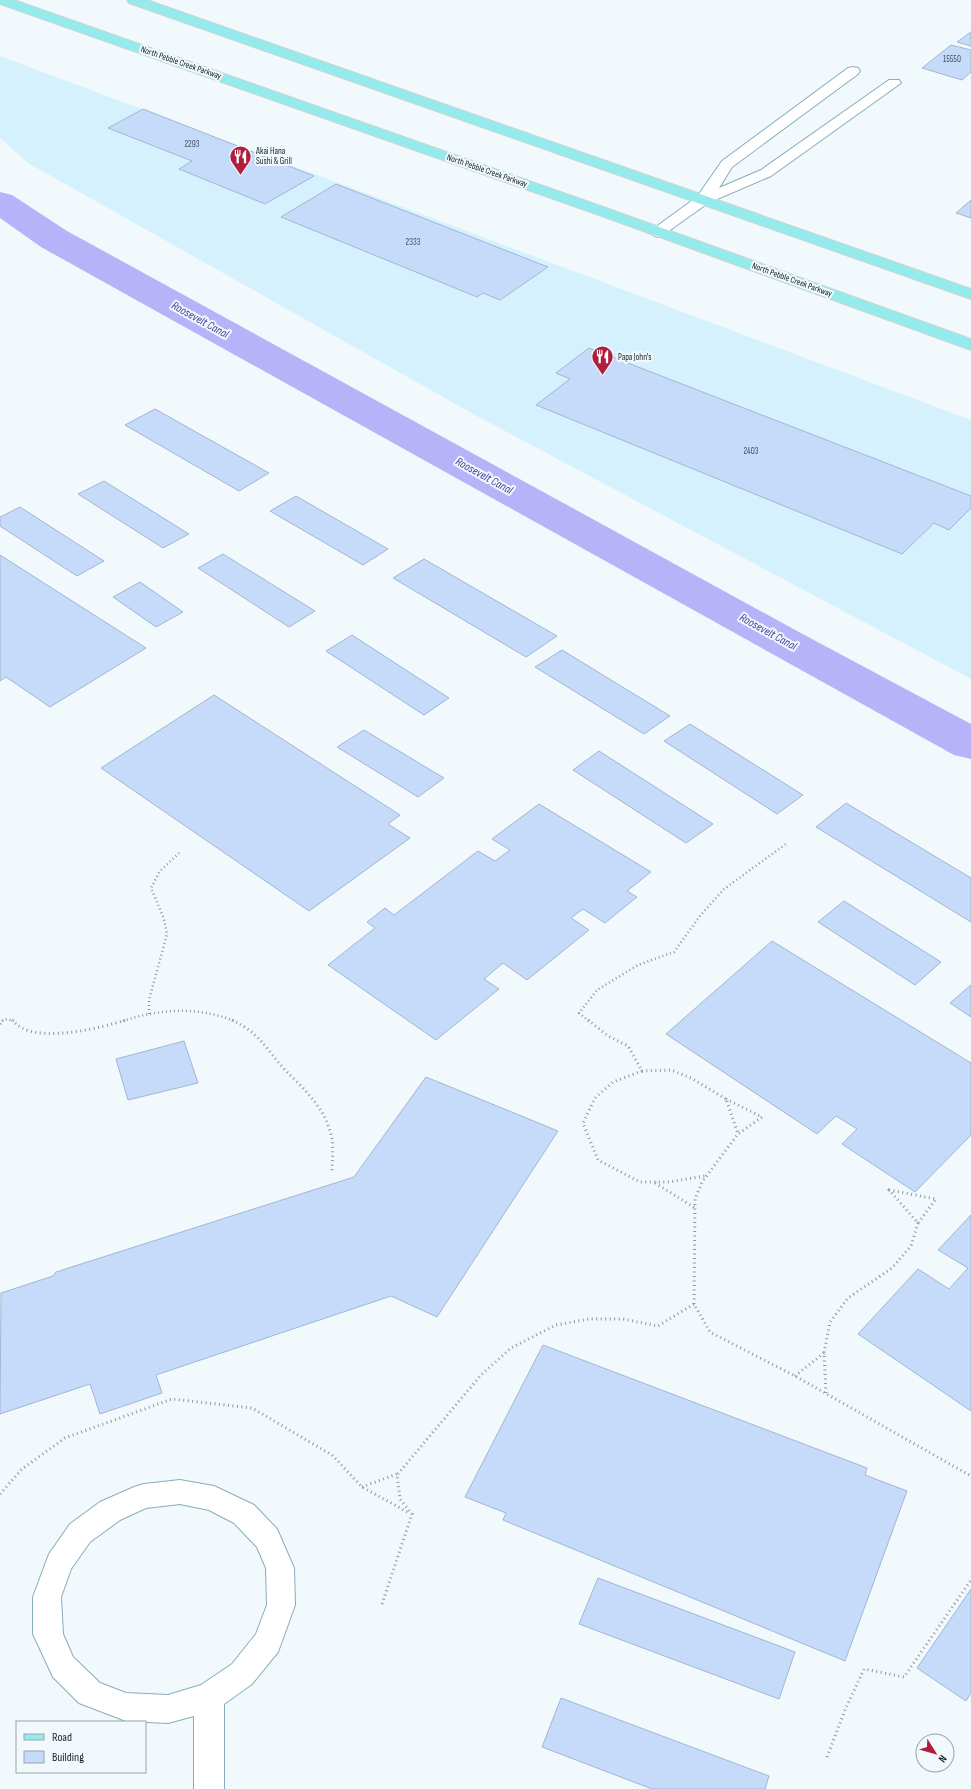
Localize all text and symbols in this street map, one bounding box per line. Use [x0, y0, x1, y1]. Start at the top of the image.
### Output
street label: North Pebble Creek Parkway [139, 44, 223, 82]
house number: 15550 [943, 54, 961, 65]
house number: 2293 [184, 139, 200, 150]
restaurant icon: Akai Hana Sushi & Grill [228, 143, 254, 176]
place label: Akai Hana Sushi & Grill [255, 146, 292, 167]
street label: North Pebble Creek Parkway [445, 152, 529, 190]
house number: 2333 [405, 237, 421, 248]
street label: North Pebble Creek Parkway [750, 260, 834, 300]
water label: Roosevelt Canal [169, 298, 232, 342]
restaurant icon: Papa John's [589, 344, 615, 377]
place label: Papa John's [618, 352, 651, 363]
house number: 2403 [743, 446, 759, 457]
water label: Roosevelt Canal [453, 454, 516, 498]
water label: Roosevelt Canal [737, 610, 800, 654]
legend [16, 1721, 146, 1773]
text: Road [52, 1730, 72, 1745]
north arrow [915, 1733, 955, 1773]
text: Building [52, 1750, 84, 1765]
text: N [936, 1752, 950, 1765]

